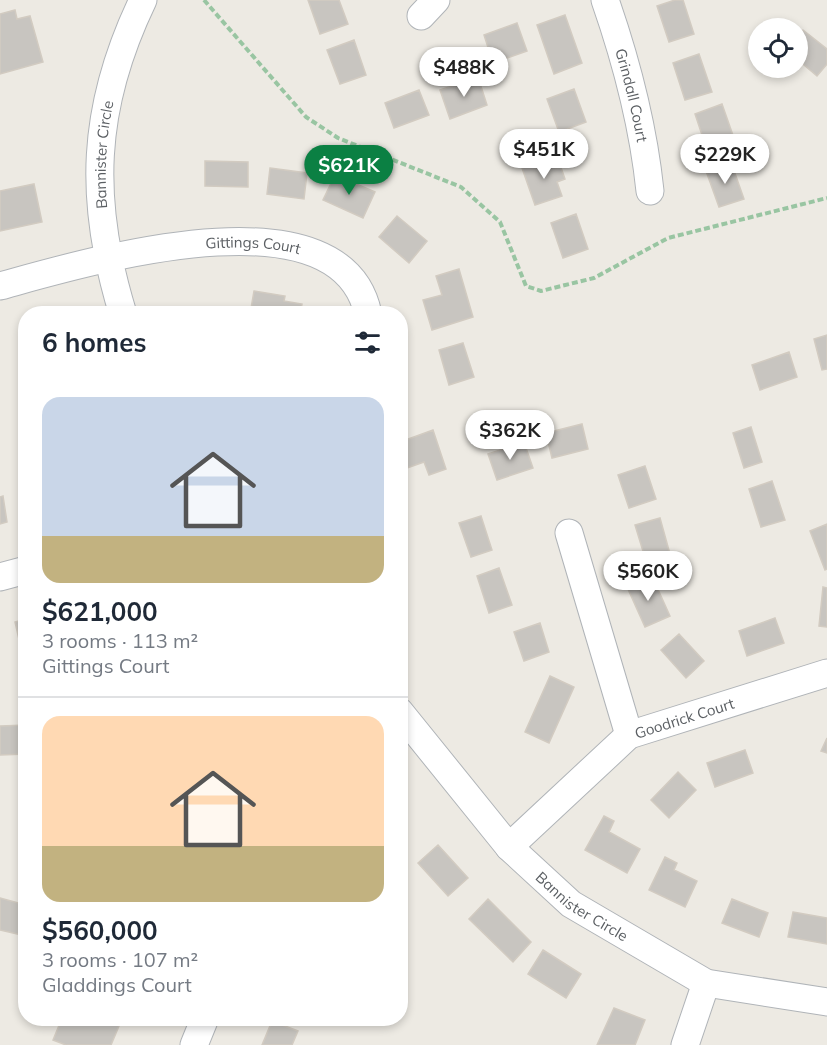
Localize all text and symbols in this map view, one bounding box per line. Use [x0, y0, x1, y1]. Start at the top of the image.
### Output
map controls [748, 18, 808, 78]
button: locate [748, 18, 808, 78]
street label: Grindall Court [612, 46, 652, 143]
pin: $488K [422, 47, 506, 98]
text: $488K [433, 54, 495, 79]
street label: Bannister Circle [90, 99, 117, 210]
pin: $451K [502, 129, 586, 180]
pin: $229K [683, 134, 767, 185]
text: $451K [513, 136, 575, 161]
text: $229K [694, 141, 756, 166]
pin: $621K [307, 145, 391, 196]
text: $621K [318, 152, 380, 177]
street label: Gittings Court [205, 232, 303, 258]
text: 6 homes [42, 326, 146, 359]
icon: filters [351, 326, 384, 359]
pin: $362K [468, 410, 552, 461]
text: $362K [479, 417, 541, 442]
icon: home [159, 436, 267, 544]
pin: $560K [606, 551, 690, 602]
text: $560K [617, 558, 679, 583]
text: $621,000 [42, 595, 158, 628]
text: 3 rooms · 113 m² [42, 628, 198, 653]
text: Gittings Court [42, 653, 170, 678]
street label: Goodrick Court [632, 693, 736, 742]
icon: home [159, 755, 267, 863]
street label: Bannister Circle [532, 867, 632, 945]
text: $560,000 [42, 914, 158, 947]
text: 3 rooms · 107 m² [42, 947, 198, 972]
text: Gladdings Court [42, 972, 192, 997]

